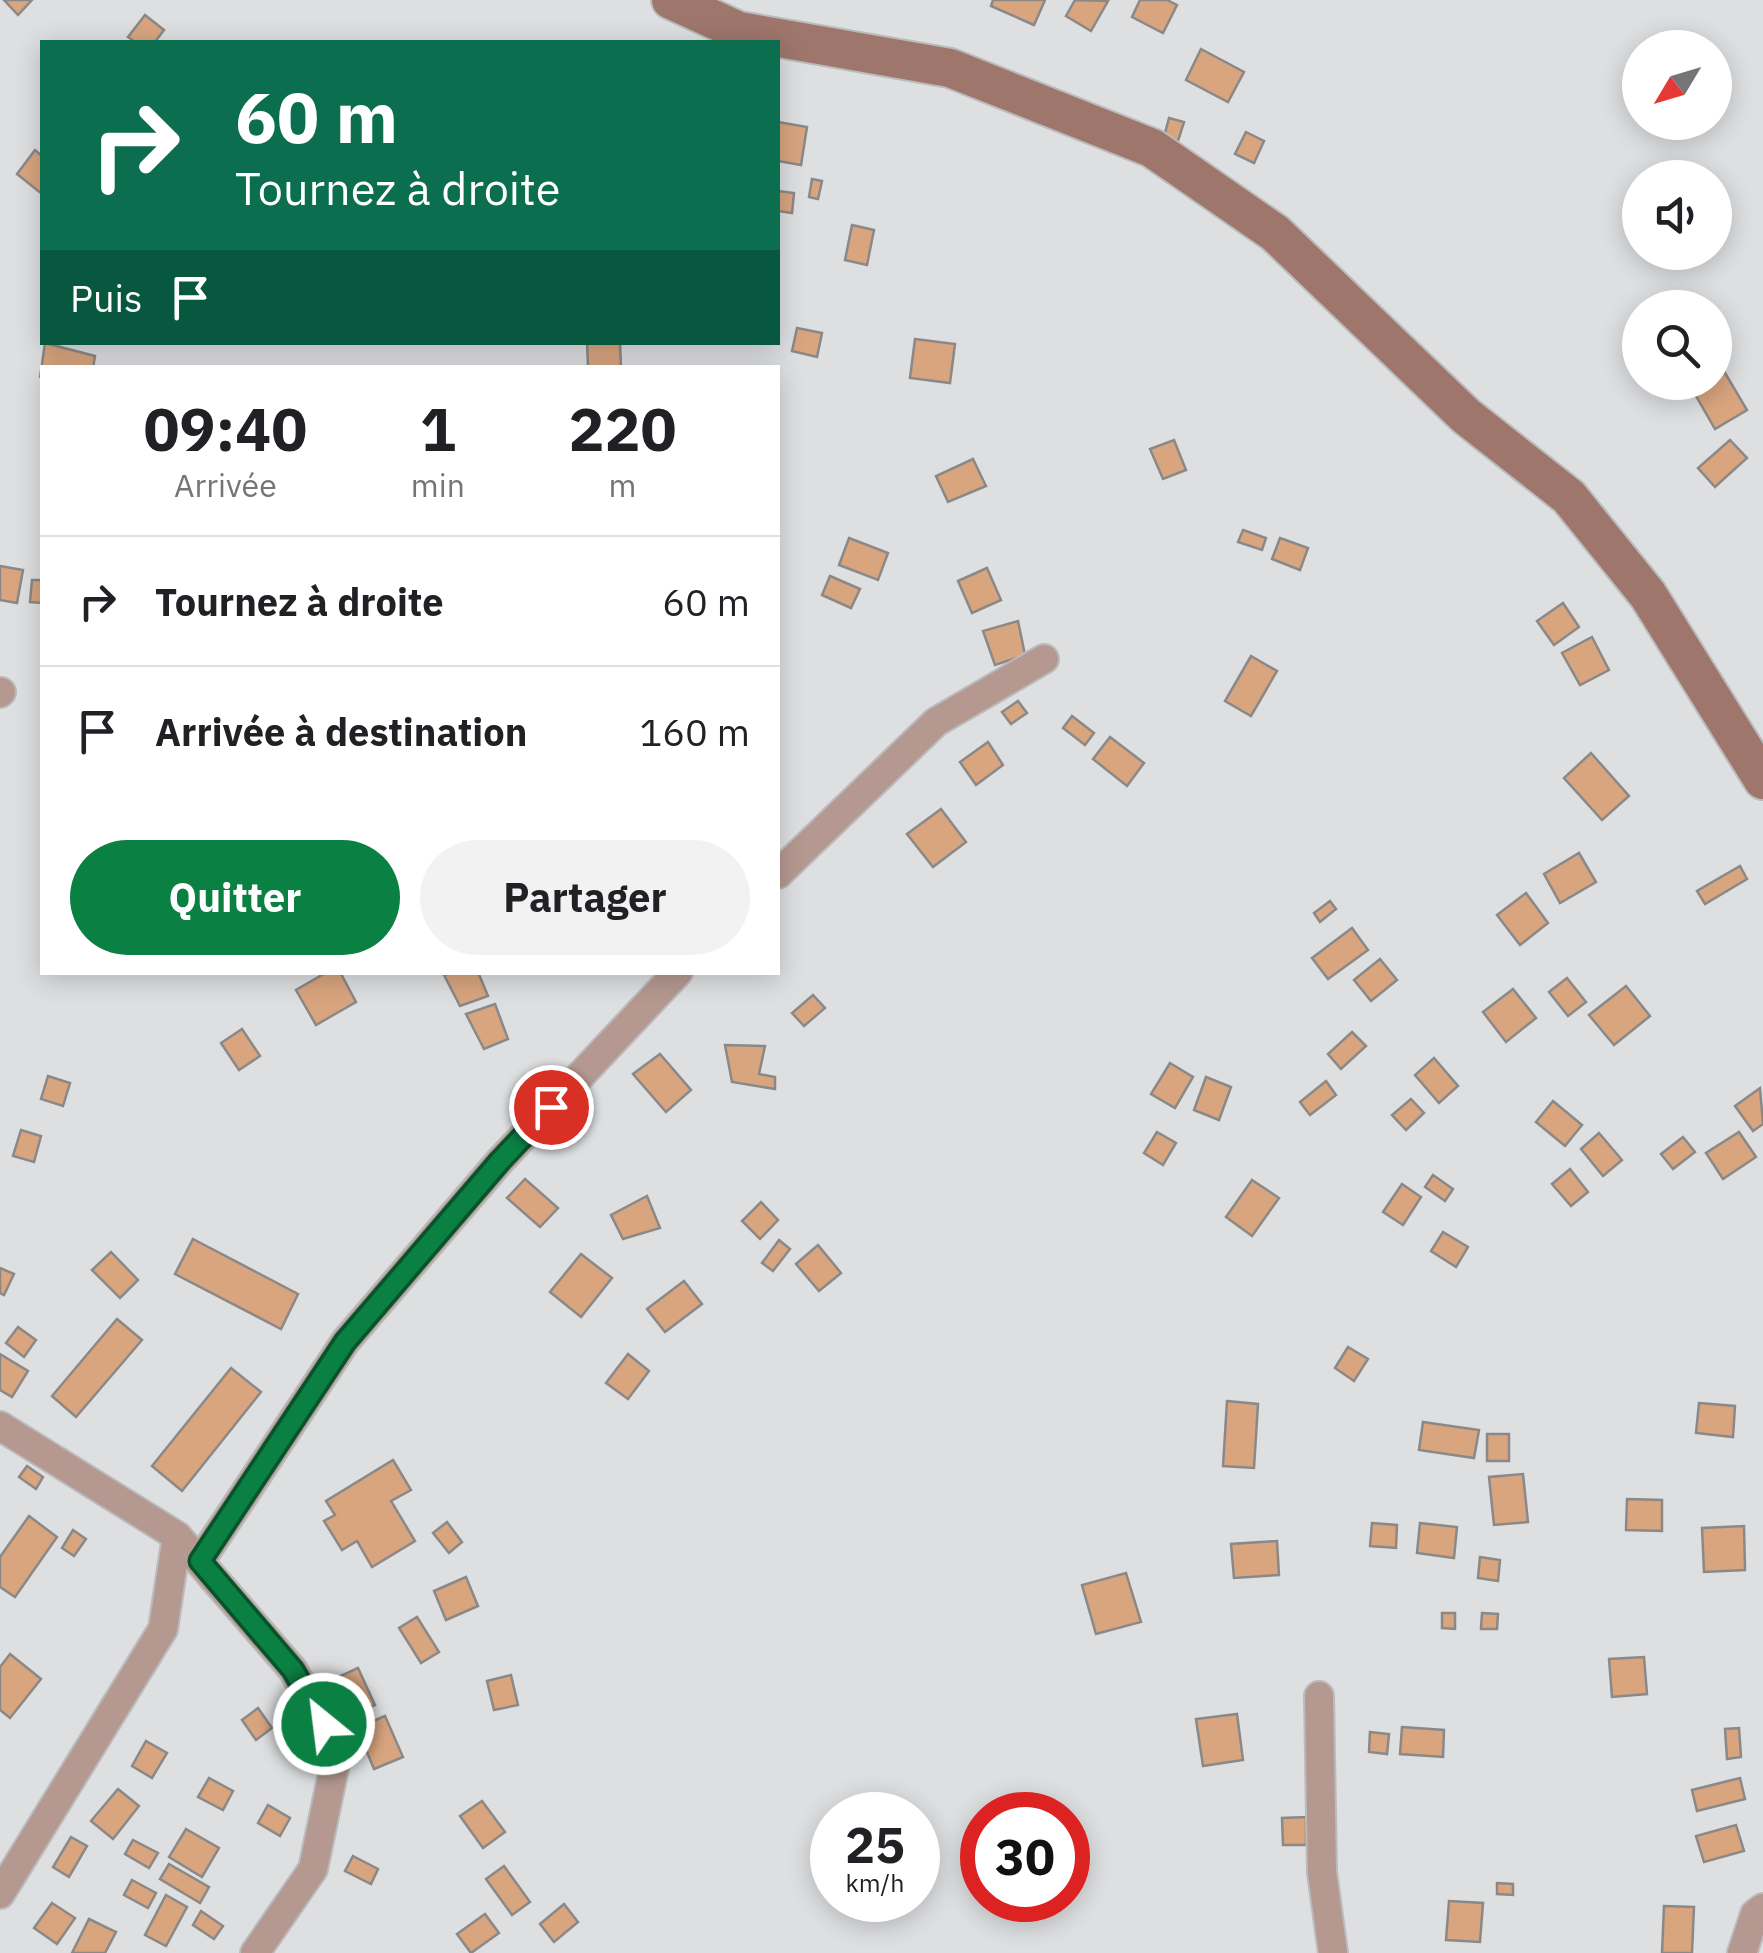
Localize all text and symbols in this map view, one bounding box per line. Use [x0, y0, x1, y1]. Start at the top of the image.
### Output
north arrow [1622, 30, 1732, 140]
map controls [1622, 30, 1732, 400]
text: 60 m [235, 71, 398, 162]
icon: right [70, 80, 200, 210]
text: Tournez à droite [235, 159, 560, 217]
button: sound [1622, 160, 1732, 270]
icon: arrive [163, 270, 218, 325]
text: Puis [70, 273, 143, 322]
button: search [1622, 290, 1732, 400]
text: 09:40 [144, 389, 307, 468]
text: 1 [420, 389, 456, 468]
text: 220 [568, 389, 676, 468]
text: Arrivée [174, 464, 277, 506]
text: min [411, 464, 465, 506]
text: m [609, 464, 636, 506]
icon: right [70, 574, 125, 629]
text: Tournez à droite [155, 577, 444, 626]
text: 60 m [662, 577, 750, 626]
icon: arrive [70, 704, 125, 759]
text: Arrivée à destination [155, 707, 527, 756]
text: 160 m [639, 707, 750, 756]
button: Quitter [70, 840, 400, 955]
button: Partager [420, 840, 750, 955]
pin [509, 1065, 594, 1150]
icon: arrive [524, 1080, 579, 1135]
position arrow [272, 1672, 376, 1776]
speed limit sign: 30 [960, 1792, 1090, 1922]
text: 25 [845, 1812, 905, 1877]
text: km/h [846, 1866, 904, 1899]

